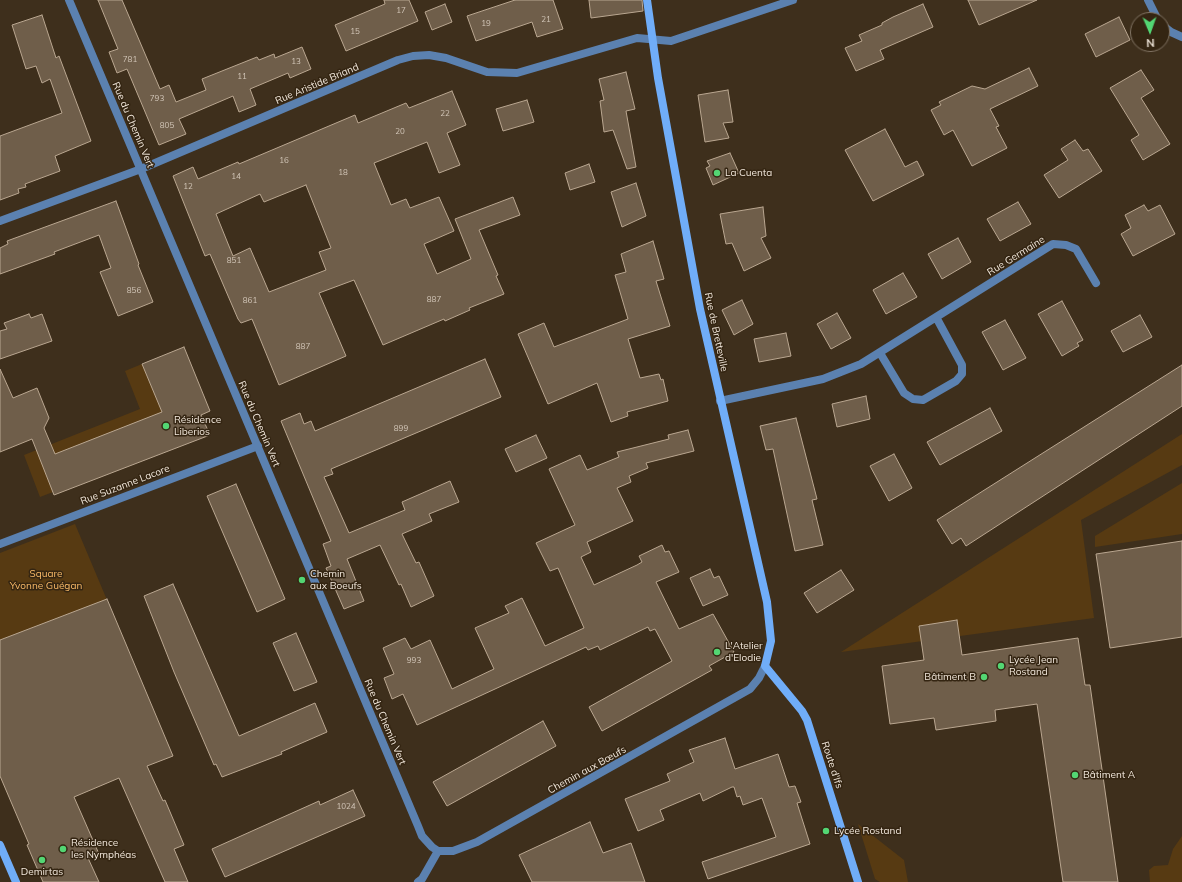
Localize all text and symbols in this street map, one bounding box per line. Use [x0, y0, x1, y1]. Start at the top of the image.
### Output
house number: 17 [396, 6, 406, 16]
north arrow [1130, 12, 1170, 52]
house number: 21 [541, 15, 551, 25]
house number: 19 [481, 19, 491, 29]
house number: 15 [350, 27, 360, 37]
text: N [1146, 36, 1155, 50]
house number: 781 [123, 55, 137, 65]
house number: 13 [291, 57, 301, 67]
street label: Rue Aristide Briand [273, 61, 361, 107]
house number: 11 [237, 72, 247, 82]
street label: Rue du Chemin Vert [109, 80, 157, 170]
house number: 793 [150, 94, 164, 104]
house number: 22 [440, 109, 450, 119]
house number: 805 [160, 121, 174, 131]
house number: 20 [395, 127, 405, 137]
house number: 16 [279, 156, 289, 166]
place label: La Cuenta [725, 167, 772, 179]
house number: 18 [338, 168, 348, 178]
marker: La Cuenta [712, 168, 722, 178]
house number: 14 [231, 172, 241, 182]
house number: 12 [183, 182, 193, 192]
street label: Rue Germaine [985, 234, 1047, 278]
house number: 851 [227, 256, 241, 266]
house number: 856 [127, 286, 141, 296]
street label: Rue de Bretteville [702, 291, 730, 373]
house number: 887 [427, 295, 441, 305]
house number: 861 [243, 296, 257, 306]
house number: 887 [296, 342, 310, 352]
street label: Rue du Chemin Vert [235, 379, 283, 469]
place label: Résidence Liberios [174, 414, 221, 438]
marker: Résidence Liberios [161, 421, 171, 431]
house number: 899 [394, 424, 408, 434]
street label: Rue Suzanne Lacore [79, 462, 171, 508]
park label: Square Yvonne Guégan [10, 568, 82, 592]
place label: Chemin aux Boeufs [310, 568, 362, 592]
marker: Chemin aux Boeufs [297, 575, 307, 585]
place label: L'Atelier d'Elodie [725, 640, 763, 664]
marker: L'Atelier d'Elodie [712, 647, 722, 657]
place label: Lycée Jean Rostand [1009, 654, 1058, 678]
house number: 993 [407, 656, 421, 666]
marker: Lycée Jean Rostand [996, 661, 1006, 671]
place label: Bâtiment B [924, 671, 976, 683]
marker: Bâtiment B [979, 672, 989, 682]
street label: Rue du Chemin Vert [361, 677, 409, 767]
street label: Route d'Ifs [819, 740, 845, 790]
street label: Chemin aux Bœufs [546, 743, 628, 797]
place label: Bâtiment A [1083, 769, 1135, 781]
marker: Bâtiment A [1070, 770, 1080, 780]
house number: 1024 [336, 802, 356, 812]
place label: Lycée Rostand [834, 825, 901, 837]
marker: Lycée Rostand [821, 826, 831, 836]
place label: Résidence les Nymphéas [71, 837, 136, 860]
marker: Résidence les Nymphéas [58, 844, 68, 854]
marker: Demirtas [37, 855, 47, 865]
place label: Demirtas [21, 866, 63, 878]

